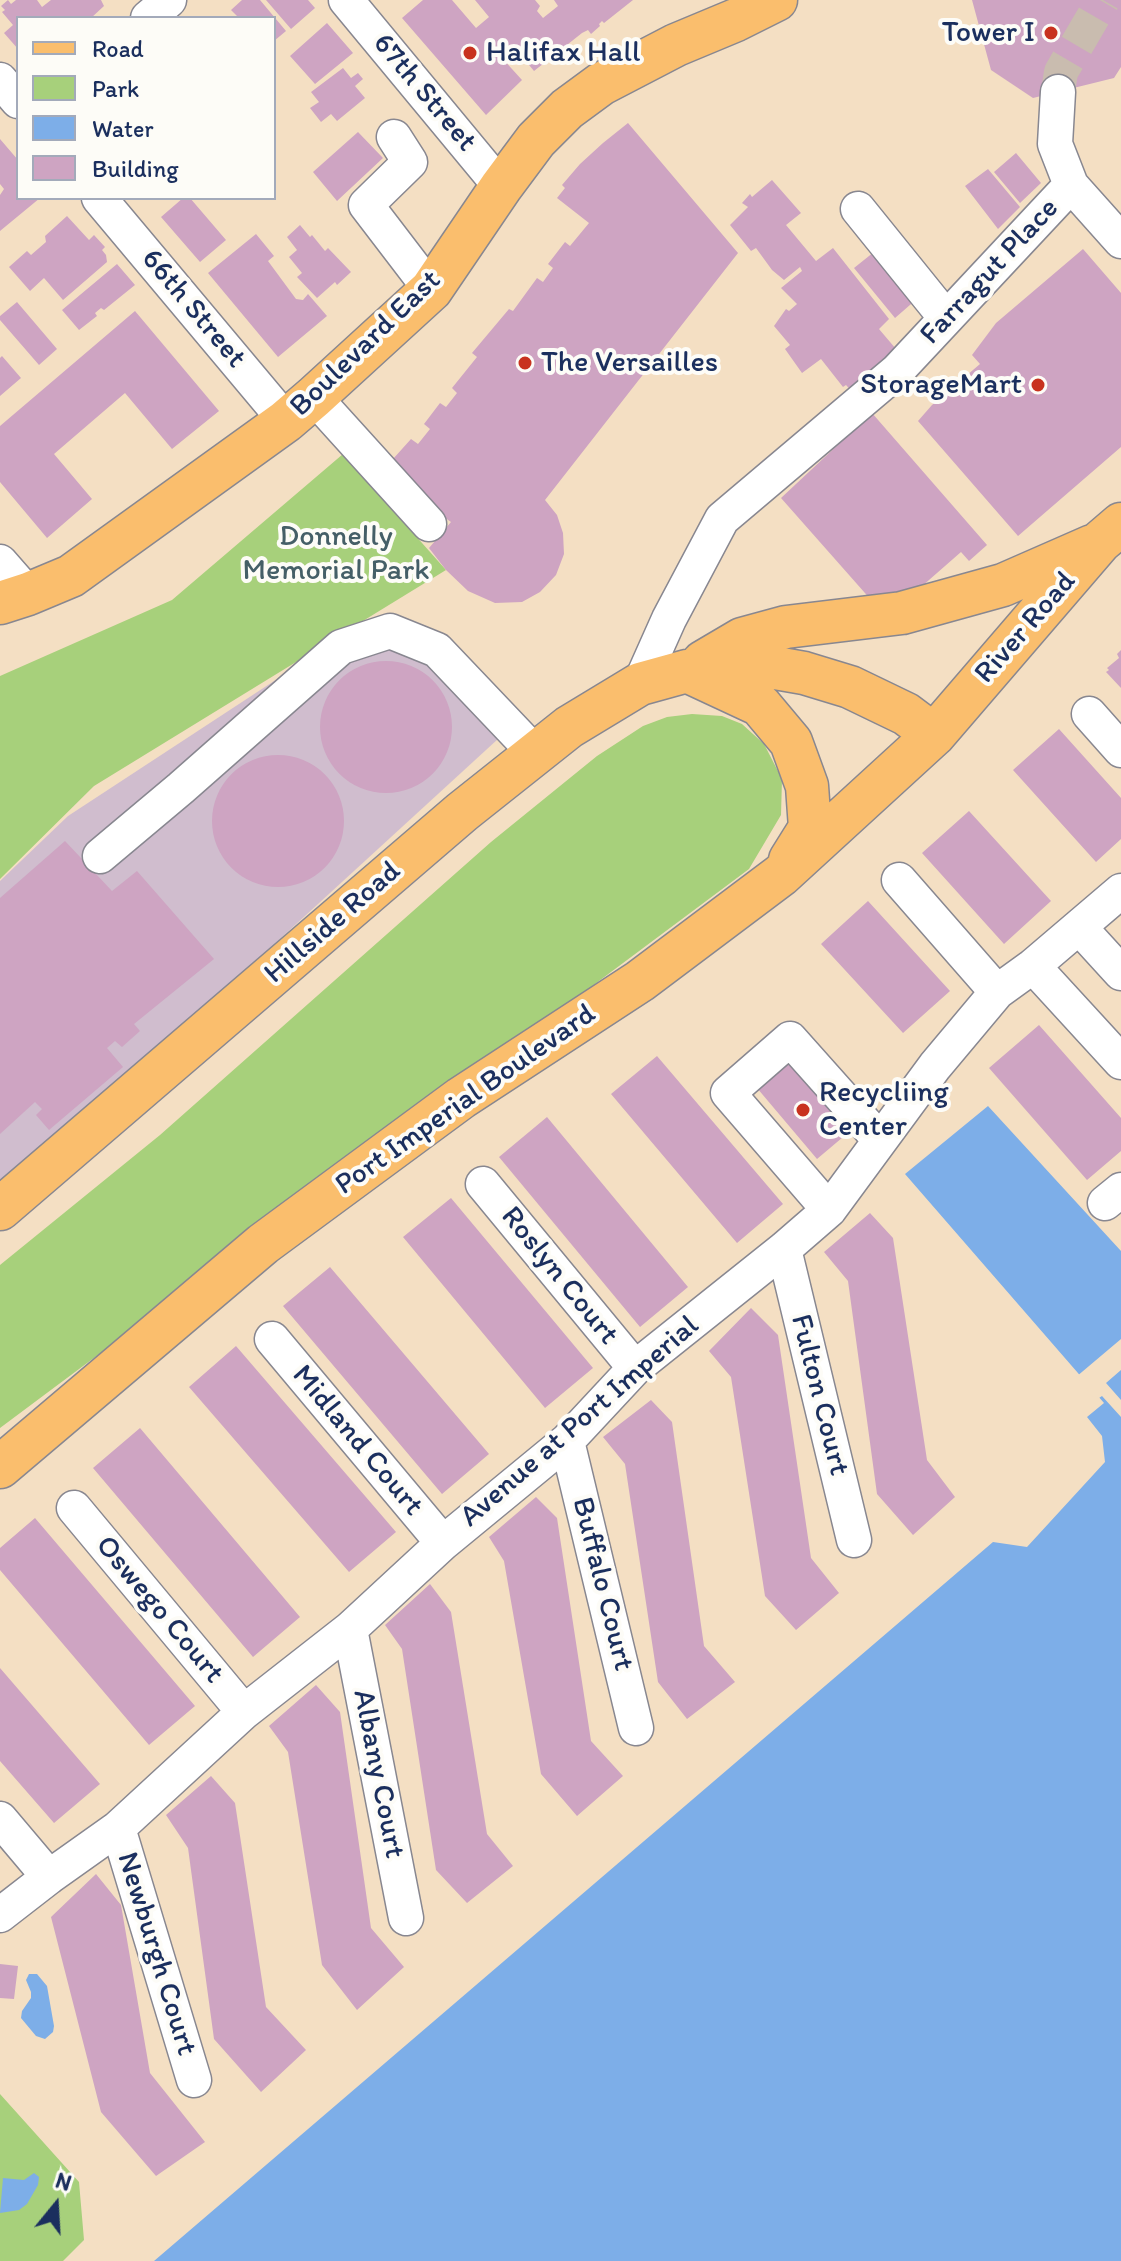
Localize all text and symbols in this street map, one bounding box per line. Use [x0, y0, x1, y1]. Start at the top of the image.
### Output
place label: Tower I [942, 15, 1035, 51]
legend [16, 16, 276, 200]
marker: Tower I [1042, 24, 1060, 42]
street label: 67th Street [364, 27, 484, 159]
text: Road [92, 34, 144, 63]
place label: Halifax Hall [486, 35, 640, 71]
marker: Halifax Hall [461, 44, 479, 62]
text: Park [92, 74, 139, 103]
text: Water [92, 114, 154, 143]
text: Building [92, 154, 179, 183]
street label: Farragut Place [913, 191, 1067, 353]
street label: 66th Street [133, 242, 253, 376]
street label: Boulevard East [283, 263, 449, 425]
place label: The Versailles [541, 345, 718, 381]
marker: The Versailles [516, 354, 534, 372]
place label: StorageMart [860, 367, 1022, 403]
marker: StorageMart [1029, 376, 1047, 394]
park label: Donnelly Memorial Park [242, 519, 430, 590]
street label: River Road [968, 565, 1084, 691]
street label: Hillside Road [257, 854, 409, 992]
street label: Port Imperial Boulevard [329, 997, 603, 1203]
place label: Recycliing Center [819, 1075, 949, 1146]
marker: Recycliing Center [794, 1101, 812, 1119]
street label: Roslyn Court [492, 1200, 626, 1352]
street label: Avenue at Port Imperial [453, 1308, 707, 1536]
street label: Fulton Court [782, 1311, 856, 1479]
street label: Midland Court [284, 1358, 430, 1524]
street label: Buffalo Court [563, 1494, 641, 1674]
street label: Oswego Court [87, 1529, 231, 1691]
street label: Albany Court [344, 1687, 412, 1861]
street label: Newburgh Court [108, 1848, 204, 2060]
north arrow [16, 2165, 96, 2245]
text: N [52, 2167, 75, 2197]

